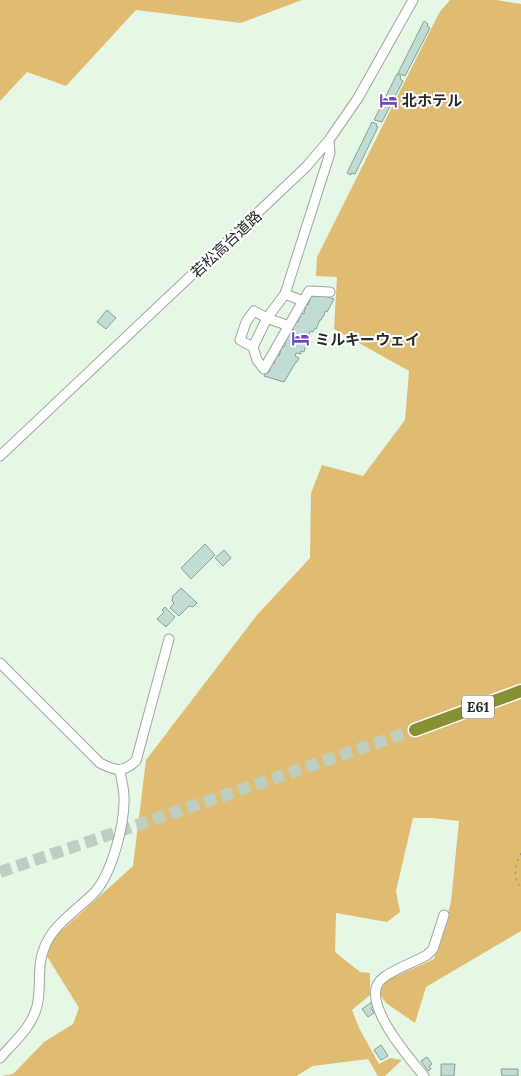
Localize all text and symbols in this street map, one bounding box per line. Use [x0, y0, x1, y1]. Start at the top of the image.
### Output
hotel icon: 北ホテル [378, 90, 398, 110]
place label: 北ホテル [402, 91, 462, 110]
street label: 若松高台道路 [187, 206, 265, 282]
hotel icon: ミルキーウェイ [291, 329, 311, 349]
place label: ミルキーウェイ [315, 330, 420, 349]
road number: E61 [462, 696, 494, 719]

